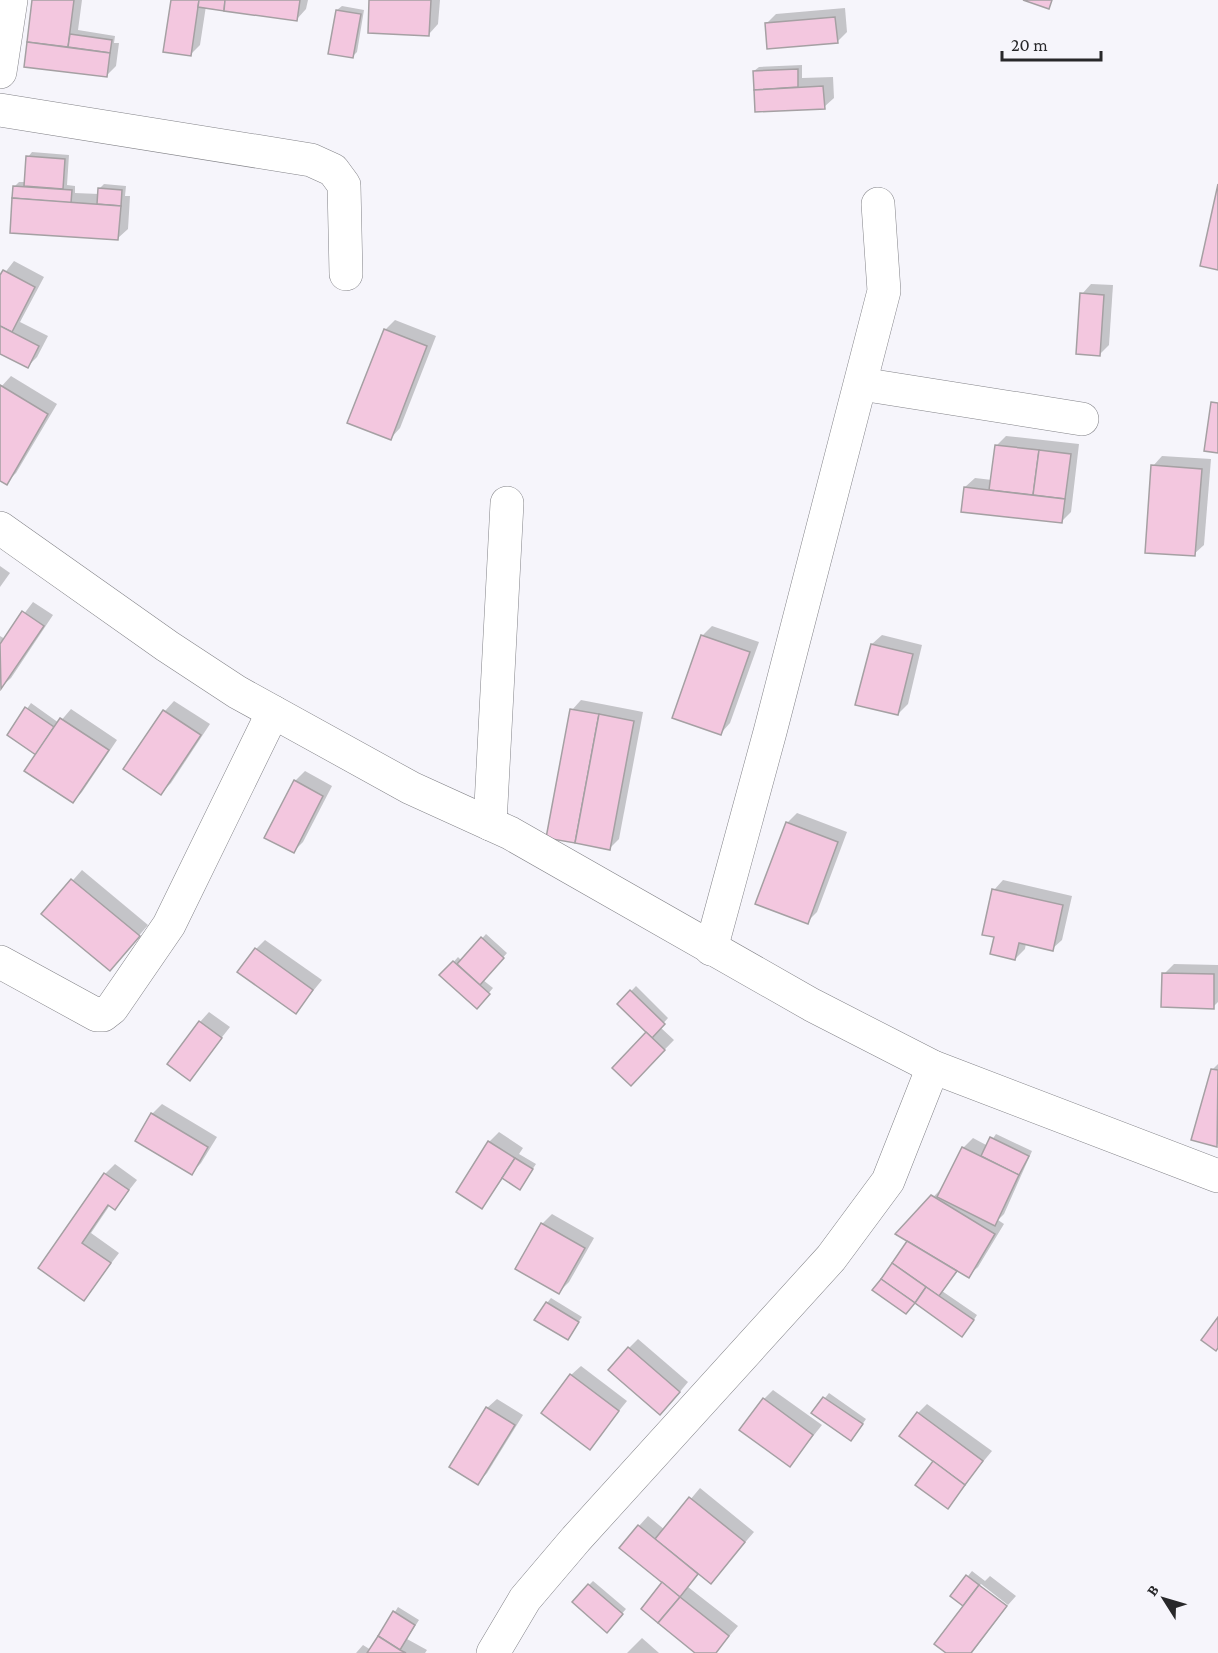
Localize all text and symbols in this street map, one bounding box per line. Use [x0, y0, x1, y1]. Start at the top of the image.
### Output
scale bar [1002, 24, 1101, 62]
text: 20 m [1011, 35, 1048, 55]
north arrow [1134, 1569, 1194, 1629]
text: B [1143, 1581, 1162, 1599]

